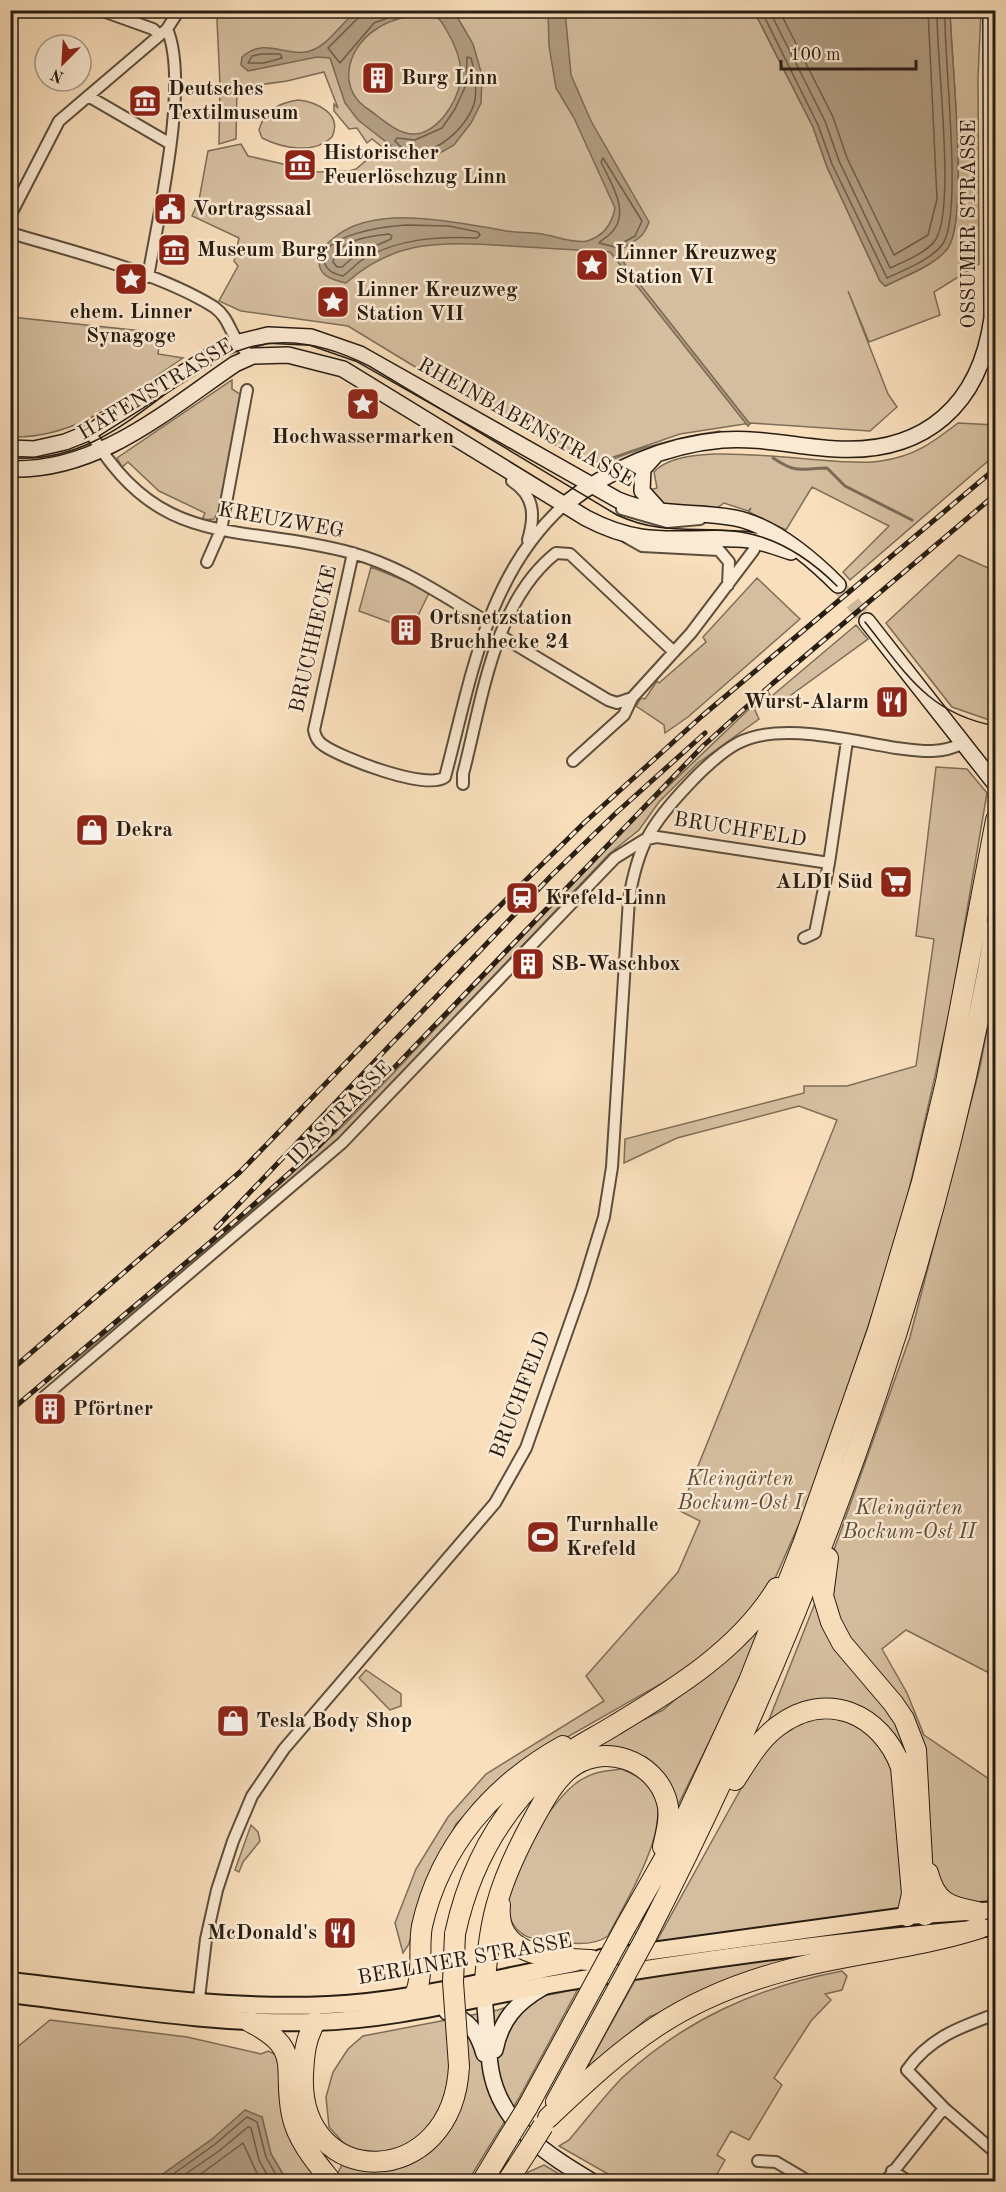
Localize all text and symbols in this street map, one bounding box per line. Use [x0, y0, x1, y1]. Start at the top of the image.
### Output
north arrow [33, 33, 93, 93]
scale bar [781, 33, 916, 71]
text: 100 m [790, 46, 841, 64]
building icon: Burg Linn [360, 60, 396, 96]
text: N [48, 65, 67, 85]
place label: Burg Linn [401, 68, 498, 89]
place label: Deutsches Textilmuseum [168, 79, 299, 124]
museum icon: Deutsches Textilmuseum [127, 83, 163, 119]
street label: OSSUMER STRASSE [959, 119, 980, 329]
place label: Historischer Feuerlöschzug Linn [323, 143, 507, 188]
museum icon: Historischer Feuerlöschzug Linn [282, 147, 318, 183]
public building icon: Vortragssaal [152, 191, 188, 227]
place label: Vortragssaal [193, 199, 312, 220]
museum icon: Museum Burg Linn [156, 232, 192, 268]
place label: Museum Burg Linn [197, 240, 377, 261]
place label: Linner Kreuzweg Station VI [615, 243, 777, 288]
place icon: Linner Kreuzweg Station VI [574, 247, 610, 283]
place icon: ehem. Linner Synagoge [113, 261, 149, 297]
place label: Linner Kreuzweg Station VII [356, 280, 518, 325]
place icon: Linner Kreuzweg Station VII [315, 284, 351, 320]
place label: ehem. Linner Synagoge [70, 302, 192, 347]
street label: HAFENSTRASSE [75, 335, 237, 445]
street label: RHEINBABENSTRASSE [414, 354, 638, 492]
place icon: Hochwassermarken [345, 386, 381, 422]
place label: Hochwassermarken [272, 427, 454, 448]
street label: KREUZWEG [216, 500, 346, 542]
street label: BRUCHHECKE [287, 563, 341, 715]
place label: Ortsnetzstation Bruchhecke 24 [429, 608, 572, 653]
building icon: Ortsnetzstation Bruchhecke 24 [388, 612, 424, 648]
restaurant icon: Wurst-Alarm [874, 684, 910, 720]
place label: Wurst-Alarm [744, 692, 869, 713]
street label: BRUCHFELD [672, 809, 808, 851]
shop icon: Dekra [74, 812, 110, 848]
place label: Dekra [115, 820, 173, 841]
supermarket icon: ALDI Süd [878, 864, 914, 900]
place label: ALDI Süd [776, 872, 873, 893]
station icon: Krefeld-Linn [504, 880, 540, 916]
place label: Krefeld-Linn [545, 888, 667, 909]
building icon: SB-Waschbox [510, 946, 546, 982]
place label: SB-Waschbox [551, 954, 681, 975]
street label: IDASTRASSE [283, 1057, 397, 1171]
street label: BRUCHFELD [487, 1329, 555, 1461]
building icon: Pförtner [32, 1391, 68, 1427]
place label: Pförtner [73, 1399, 153, 1420]
park label: Kleingärten Bockum-Ost I [677, 1469, 805, 1514]
park label: Kleingärten Bockum-Ost II [841, 1498, 978, 1543]
place label: Turnhalle Krefeld [566, 1515, 659, 1560]
sports icon: Turnhalle Krefeld [525, 1519, 561, 1555]
shop icon: Tesla Body Shop [215, 1703, 251, 1739]
place label: Tesla Body Shop [256, 1711, 412, 1732]
restaurant icon: McDonald's [322, 1915, 358, 1951]
place label: McDonald's [207, 1923, 317, 1944]
street label: BERLINER STRASSE [356, 1931, 574, 1989]

